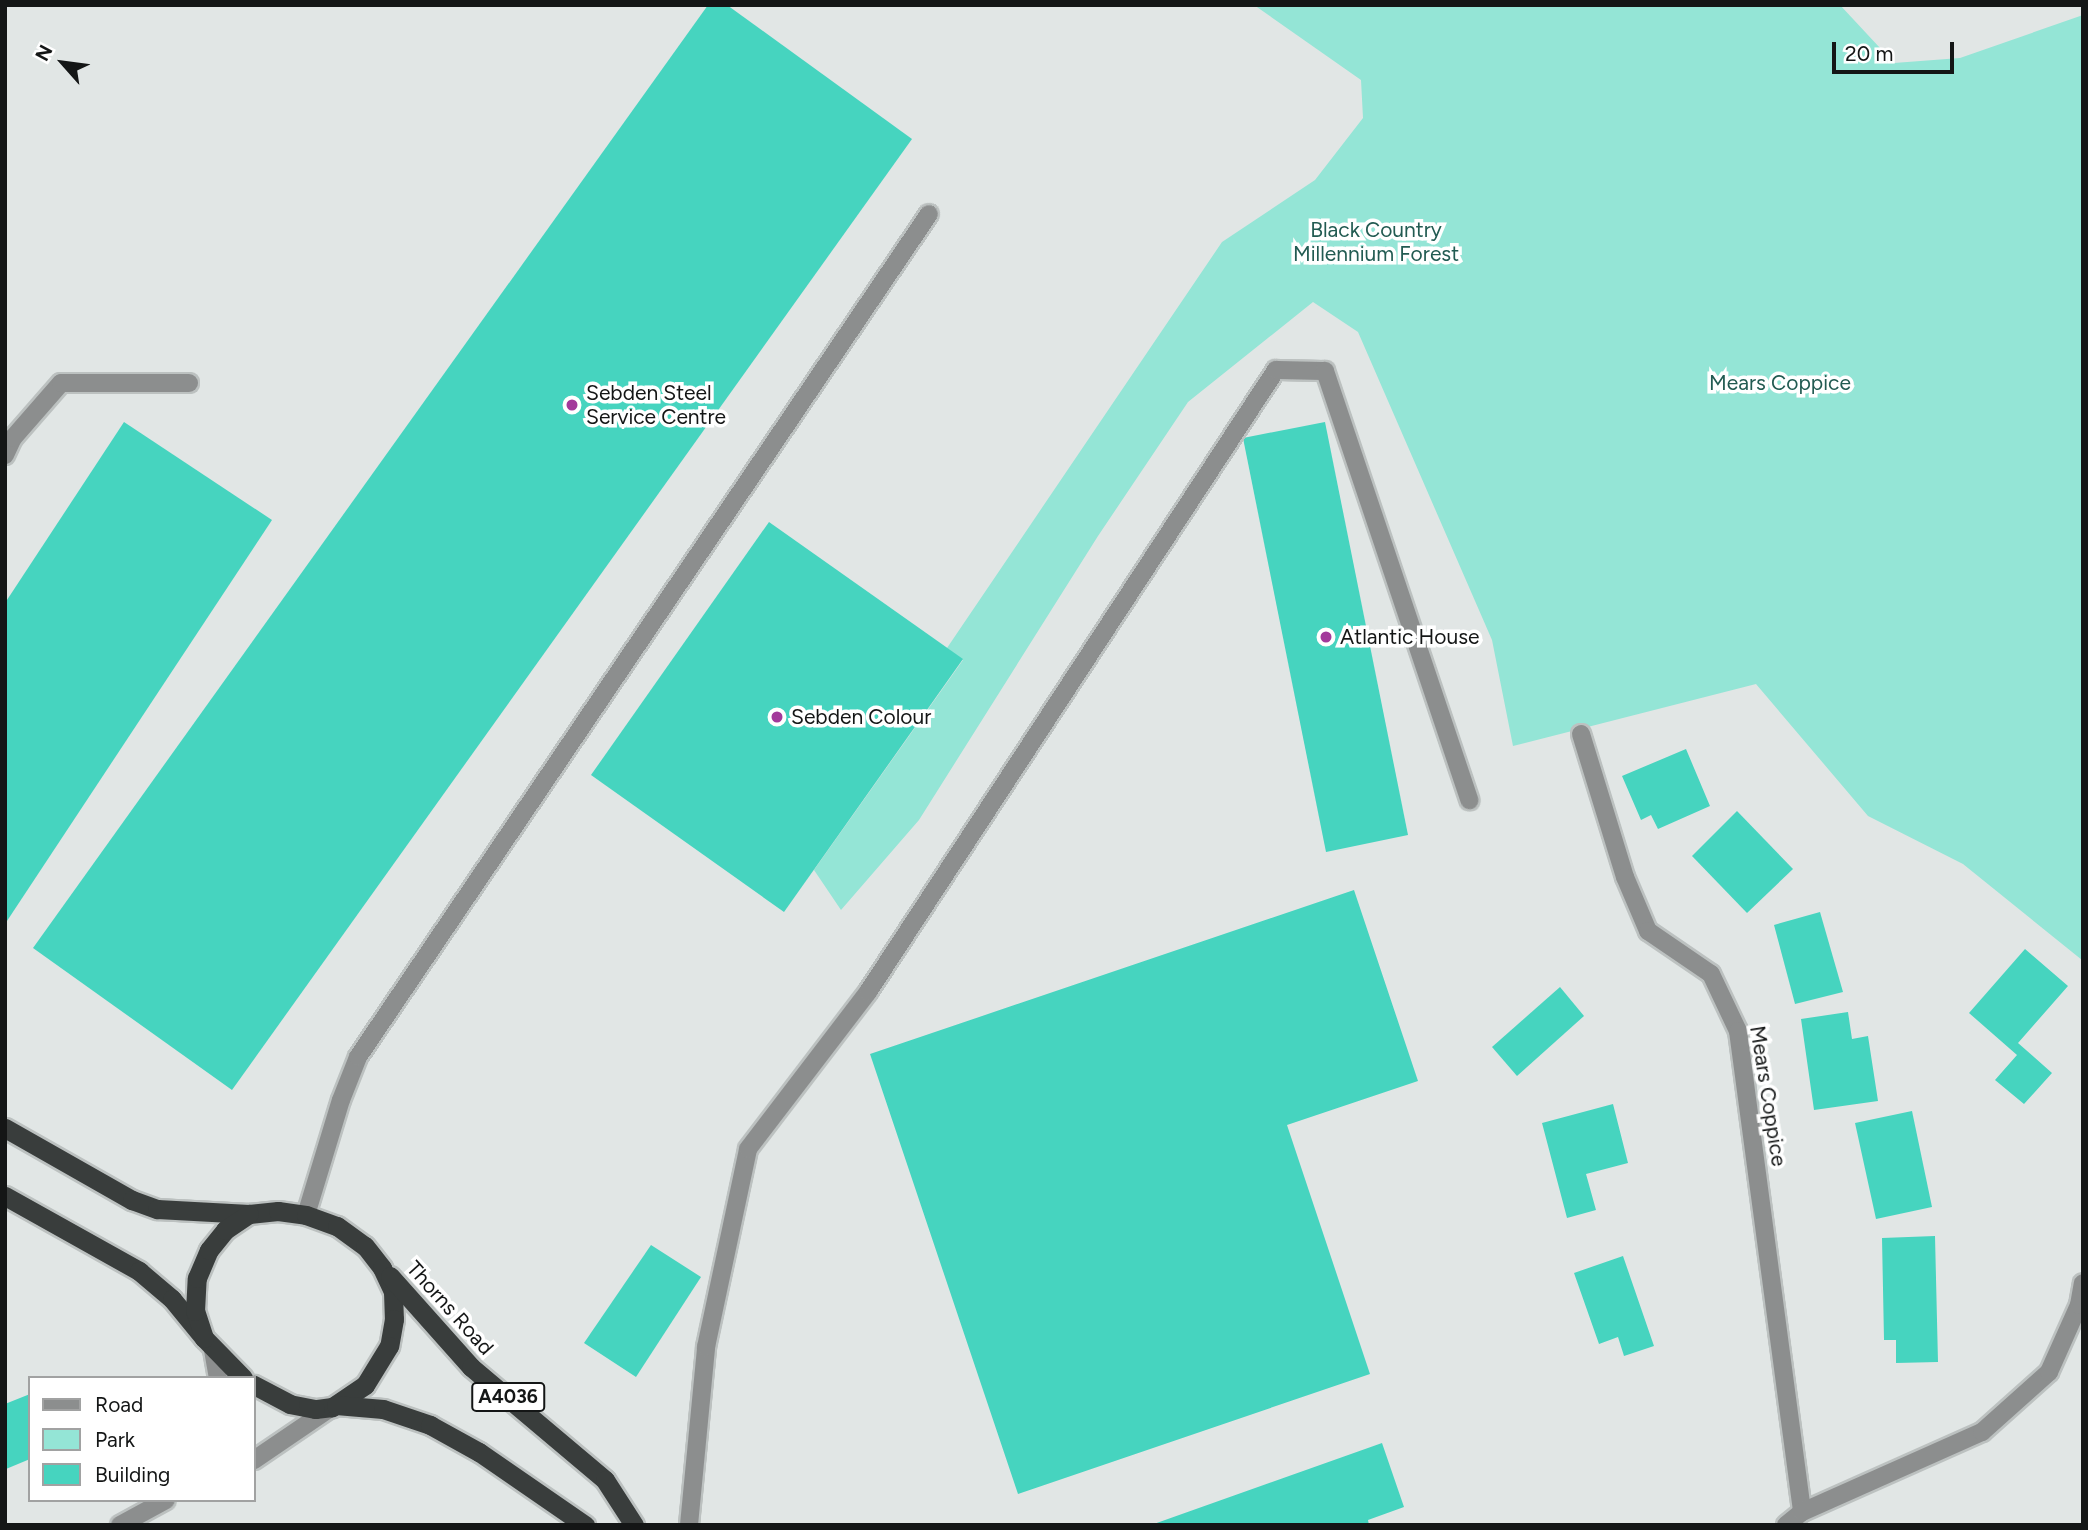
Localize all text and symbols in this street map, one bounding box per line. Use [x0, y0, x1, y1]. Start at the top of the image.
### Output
north arrow [28, 28, 98, 98]
scale bar [1836, 28, 1958, 72]
text: N [30, 41, 58, 65]
text: 20 m [1845, 41, 1893, 66]
park label: Black Country Millennium Forest [1293, 217, 1459, 267]
park label: Mears Coppice [1709, 370, 1851, 396]
place label: Sebden Steel Service Centre [586, 380, 726, 430]
marker: Sebden Steel Service Centre [564, 397, 580, 413]
place label: Atlantic House [1340, 624, 1479, 650]
marker: Atlantic House [1318, 629, 1334, 645]
place label: Sebden Colour [791, 704, 931, 730]
marker: Sebden Colour [769, 709, 785, 725]
street label: Mears Coppice [1744, 1024, 1792, 1168]
street label: Thorns Road [401, 1256, 499, 1360]
legend [28, 1376, 256, 1502]
road number: A4036 [471, 1382, 545, 1413]
text: Road [95, 1392, 143, 1417]
text: Park [95, 1427, 135, 1452]
text: Building [95, 1462, 170, 1487]

